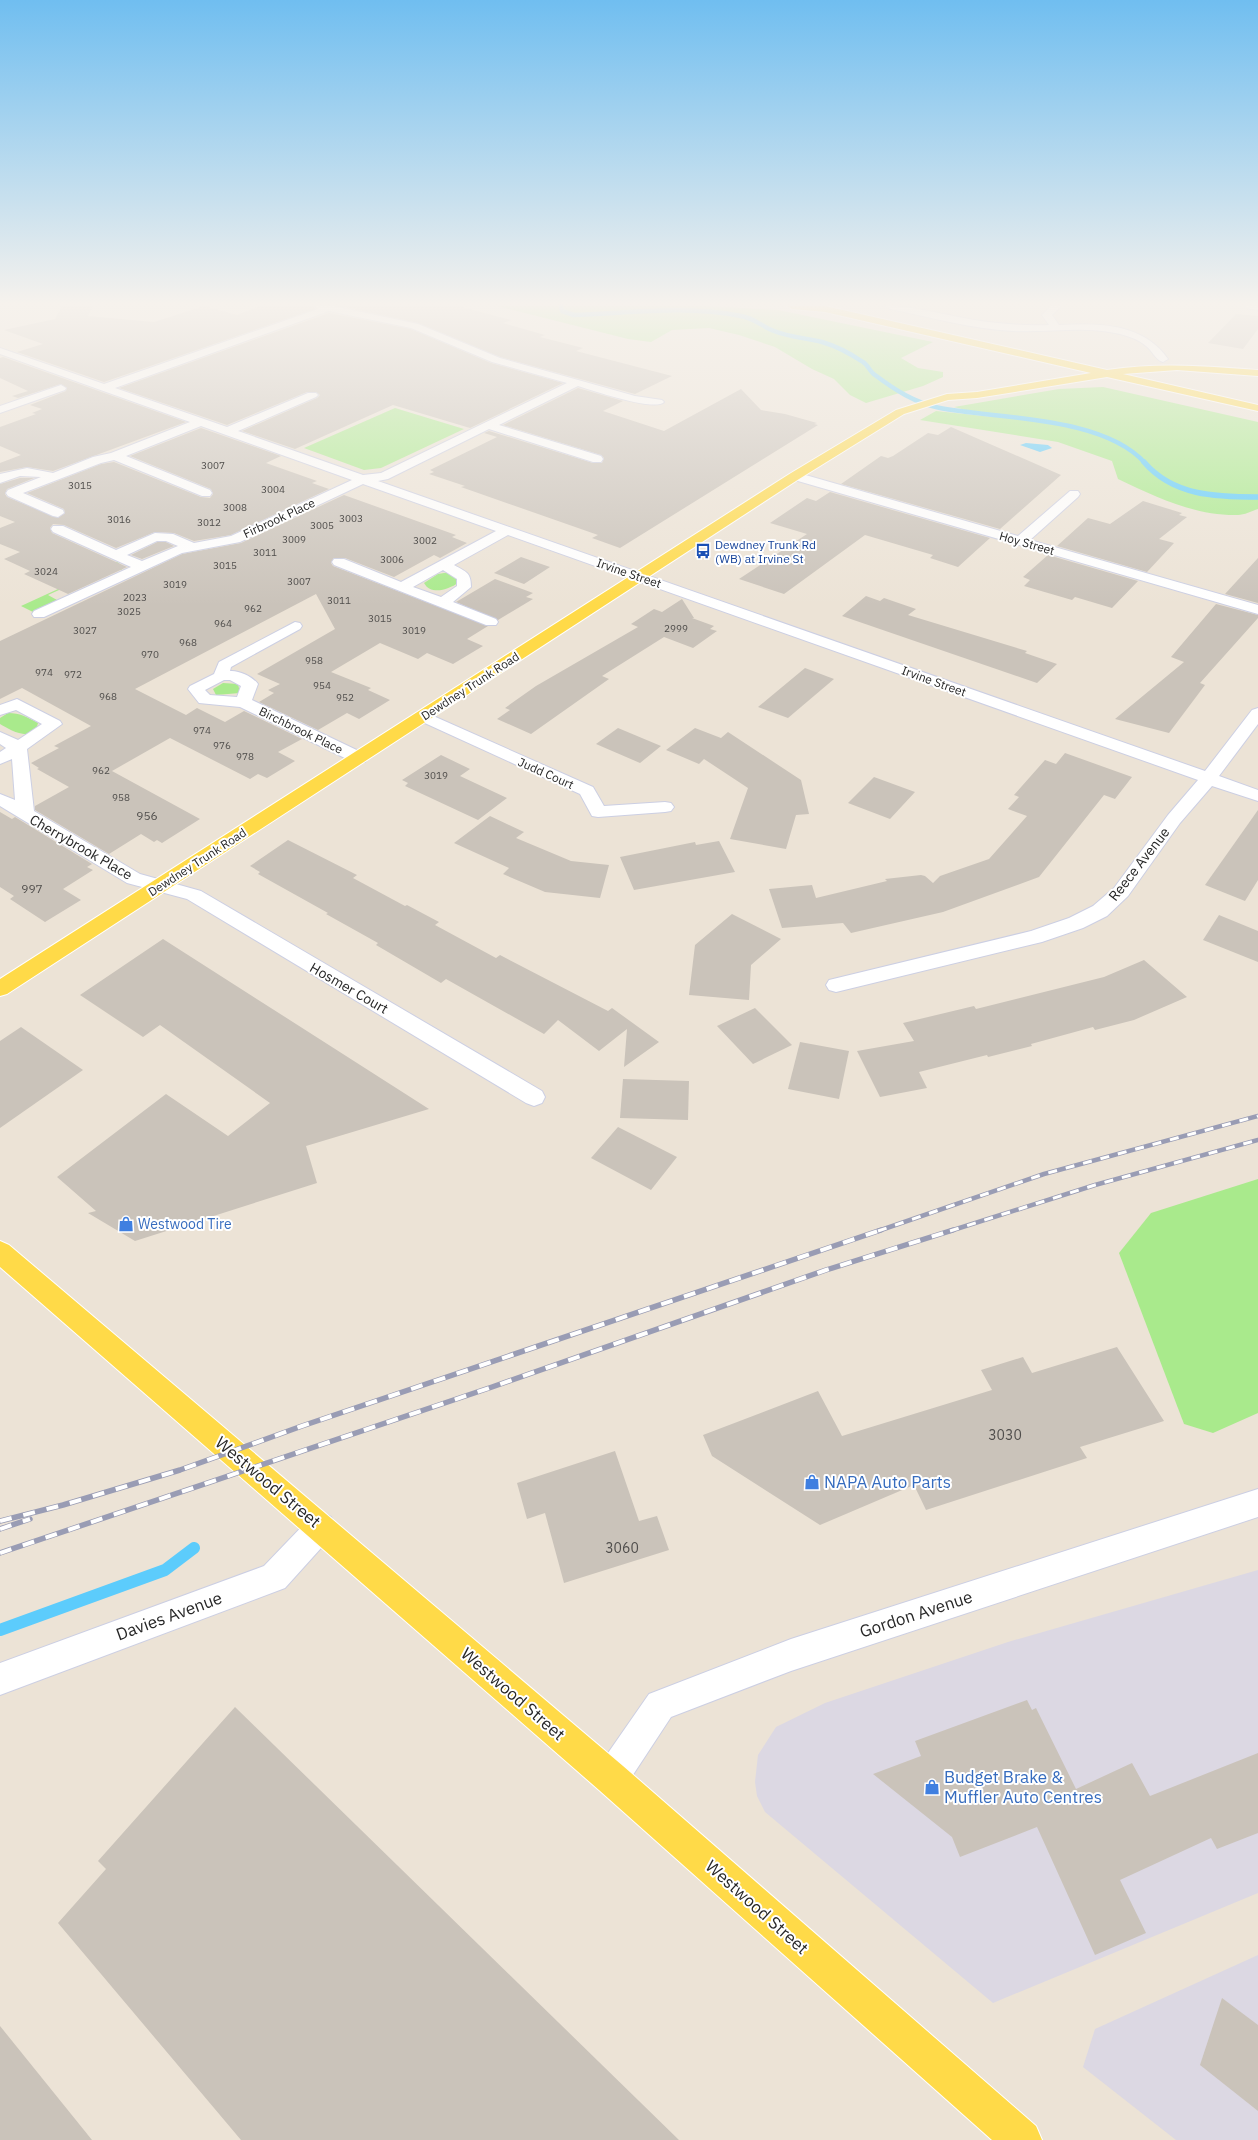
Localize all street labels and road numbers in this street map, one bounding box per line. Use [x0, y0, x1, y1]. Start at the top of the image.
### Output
street label: Firbrook Place [241, 495, 318, 541]
street label: Hoy Street [998, 528, 1056, 558]
street label: Irvine Street [595, 555, 663, 591]
street label: Dewdney Trunk Road [418, 649, 522, 723]
street label: Irvine Street [900, 662, 968, 700]
street label: Birchbrook Place [257, 703, 346, 757]
street label: Judd Court [516, 754, 576, 792]
street label: Cherrybrook Place [26, 810, 136, 884]
street label: Reece Avenue [1105, 823, 1174, 905]
street label: Dewdney Trunk Road [145, 825, 249, 899]
street label: Hosmer Court [307, 958, 391, 1018]
street label: Westwood Street [211, 1432, 325, 1533]
street label: Gordon Avenue [857, 1585, 975, 1643]
street label: Davies Avenue [113, 1587, 225, 1645]
street label: Westwood Street [456, 1643, 570, 1745]
street label: Westwood Street [701, 1855, 813, 1959]

